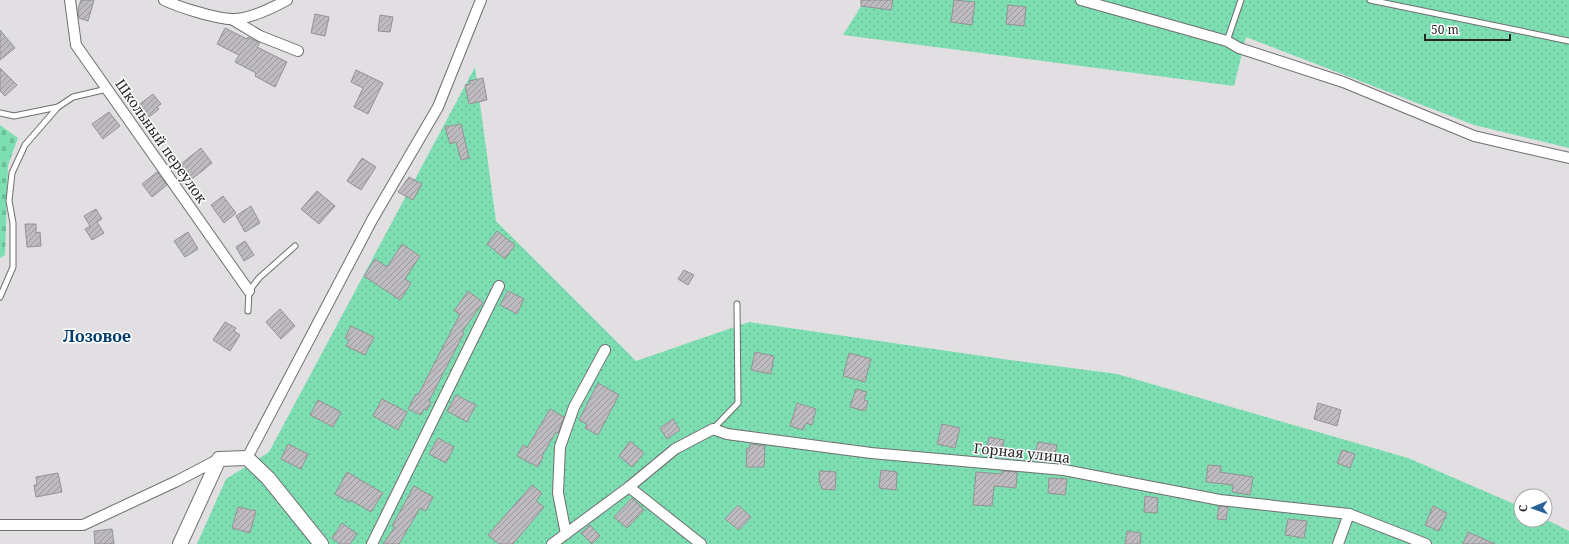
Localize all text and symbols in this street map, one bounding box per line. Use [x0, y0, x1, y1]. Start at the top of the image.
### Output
scale bar [1425, 16, 1510, 42]
text: 50 m [1431, 21, 1459, 38]
street label: Школьный переулок [111, 75, 212, 207]
district label: Лозовое [63, 325, 131, 347]
street label: Горная улица [973, 438, 1071, 467]
north arrow [1513, 488, 1553, 528]
text: С [1515, 504, 1530, 512]

